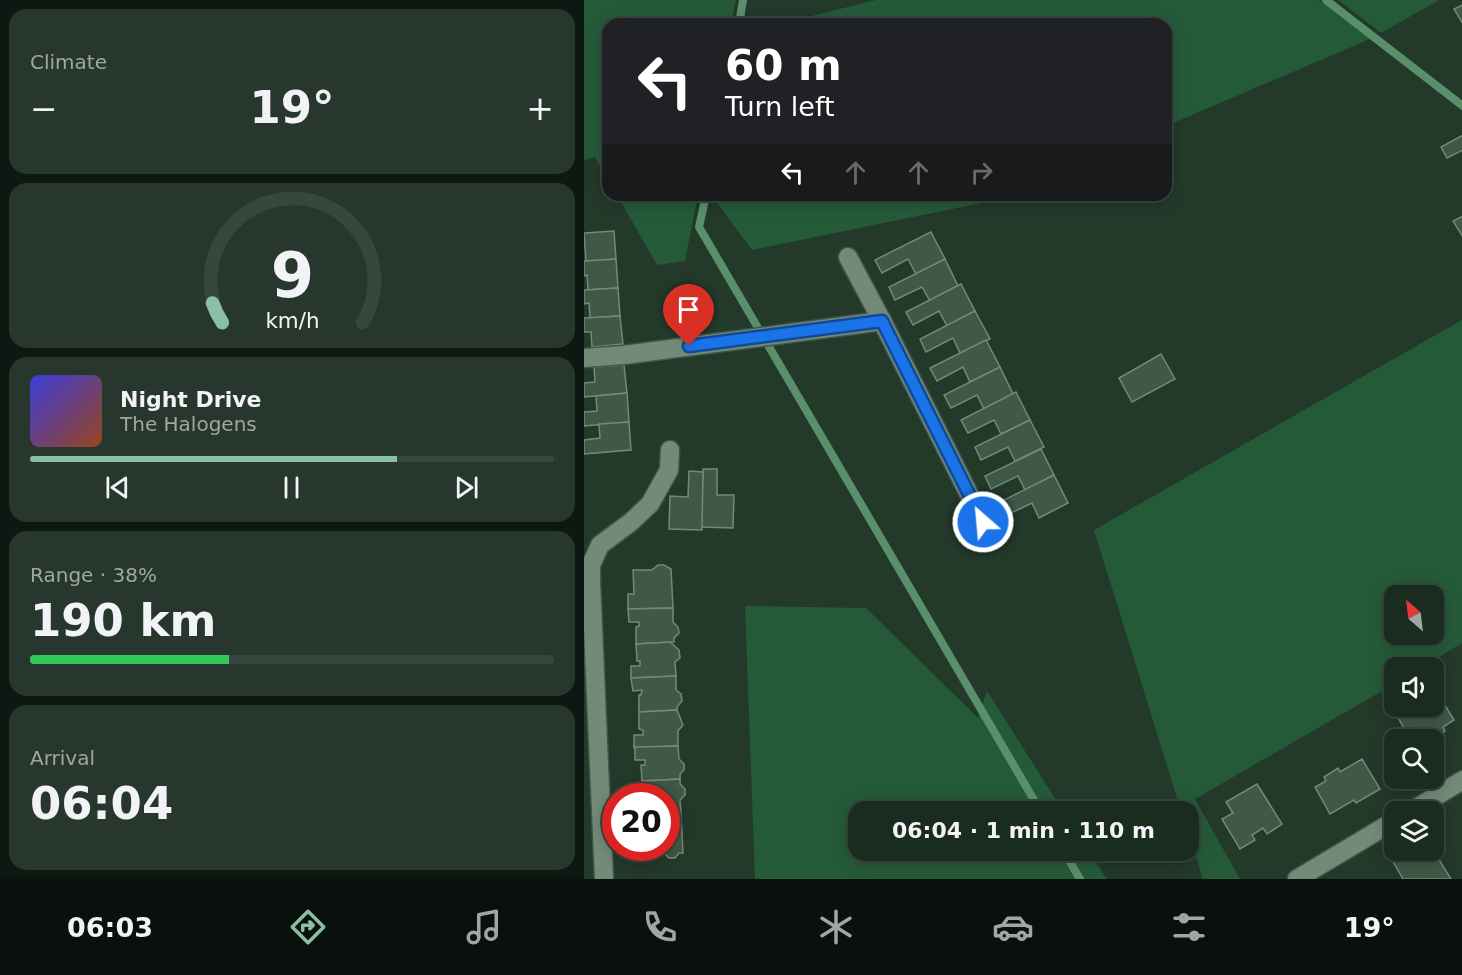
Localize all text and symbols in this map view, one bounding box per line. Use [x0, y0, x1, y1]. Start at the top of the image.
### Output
text: 60 m [725, 41, 842, 90]
icon: left [626, 42, 704, 120]
text: Climate [30, 50, 107, 74]
text: 19° [249, 81, 335, 134]
text: − [30, 89, 58, 128]
text: + [526, 89, 554, 128]
text: Turn left [725, 91, 835, 122]
icon: left [776, 156, 809, 189]
icon: ahead [839, 156, 872, 189]
icon: ahead [902, 156, 935, 189]
icon: right [965, 156, 998, 189]
text: 9 [270, 239, 314, 312]
pin [663, 284, 714, 346]
icon: arrive [672, 293, 705, 326]
text: km/h [265, 308, 319, 333]
text: Night Drive [120, 387, 261, 412]
text: The Halogens [120, 412, 257, 436]
icon: previous [101, 471, 134, 504]
icon: pause [275, 471, 308, 504]
icon: next [450, 471, 483, 504]
position arrow [951, 490, 1015, 554]
text: Range · 38% [30, 563, 157, 587]
north arrow [1384, 585, 1444, 645]
map controls [1384, 585, 1444, 861]
text: 190 km [30, 594, 216, 647]
button: sound [1384, 657, 1444, 717]
button: search [1384, 729, 1444, 789]
text: Arrival [30, 746, 95, 770]
text: 06:04 [30, 777, 173, 830]
speed limit sign: 20 [602, 783, 680, 861]
button: layers [1384, 801, 1444, 861]
text: 06:04 · 1 min · 110 m [892, 818, 1155, 843]
icon: directions [287, 906, 329, 948]
icon: music [463, 906, 505, 948]
icon: phone [639, 906, 681, 948]
icon: climate [815, 906, 857, 948]
icon: car [992, 906, 1034, 948]
icon: filters [1168, 906, 1210, 948]
text: 06:03 [67, 912, 153, 943]
text: 19° [1344, 912, 1395, 943]

